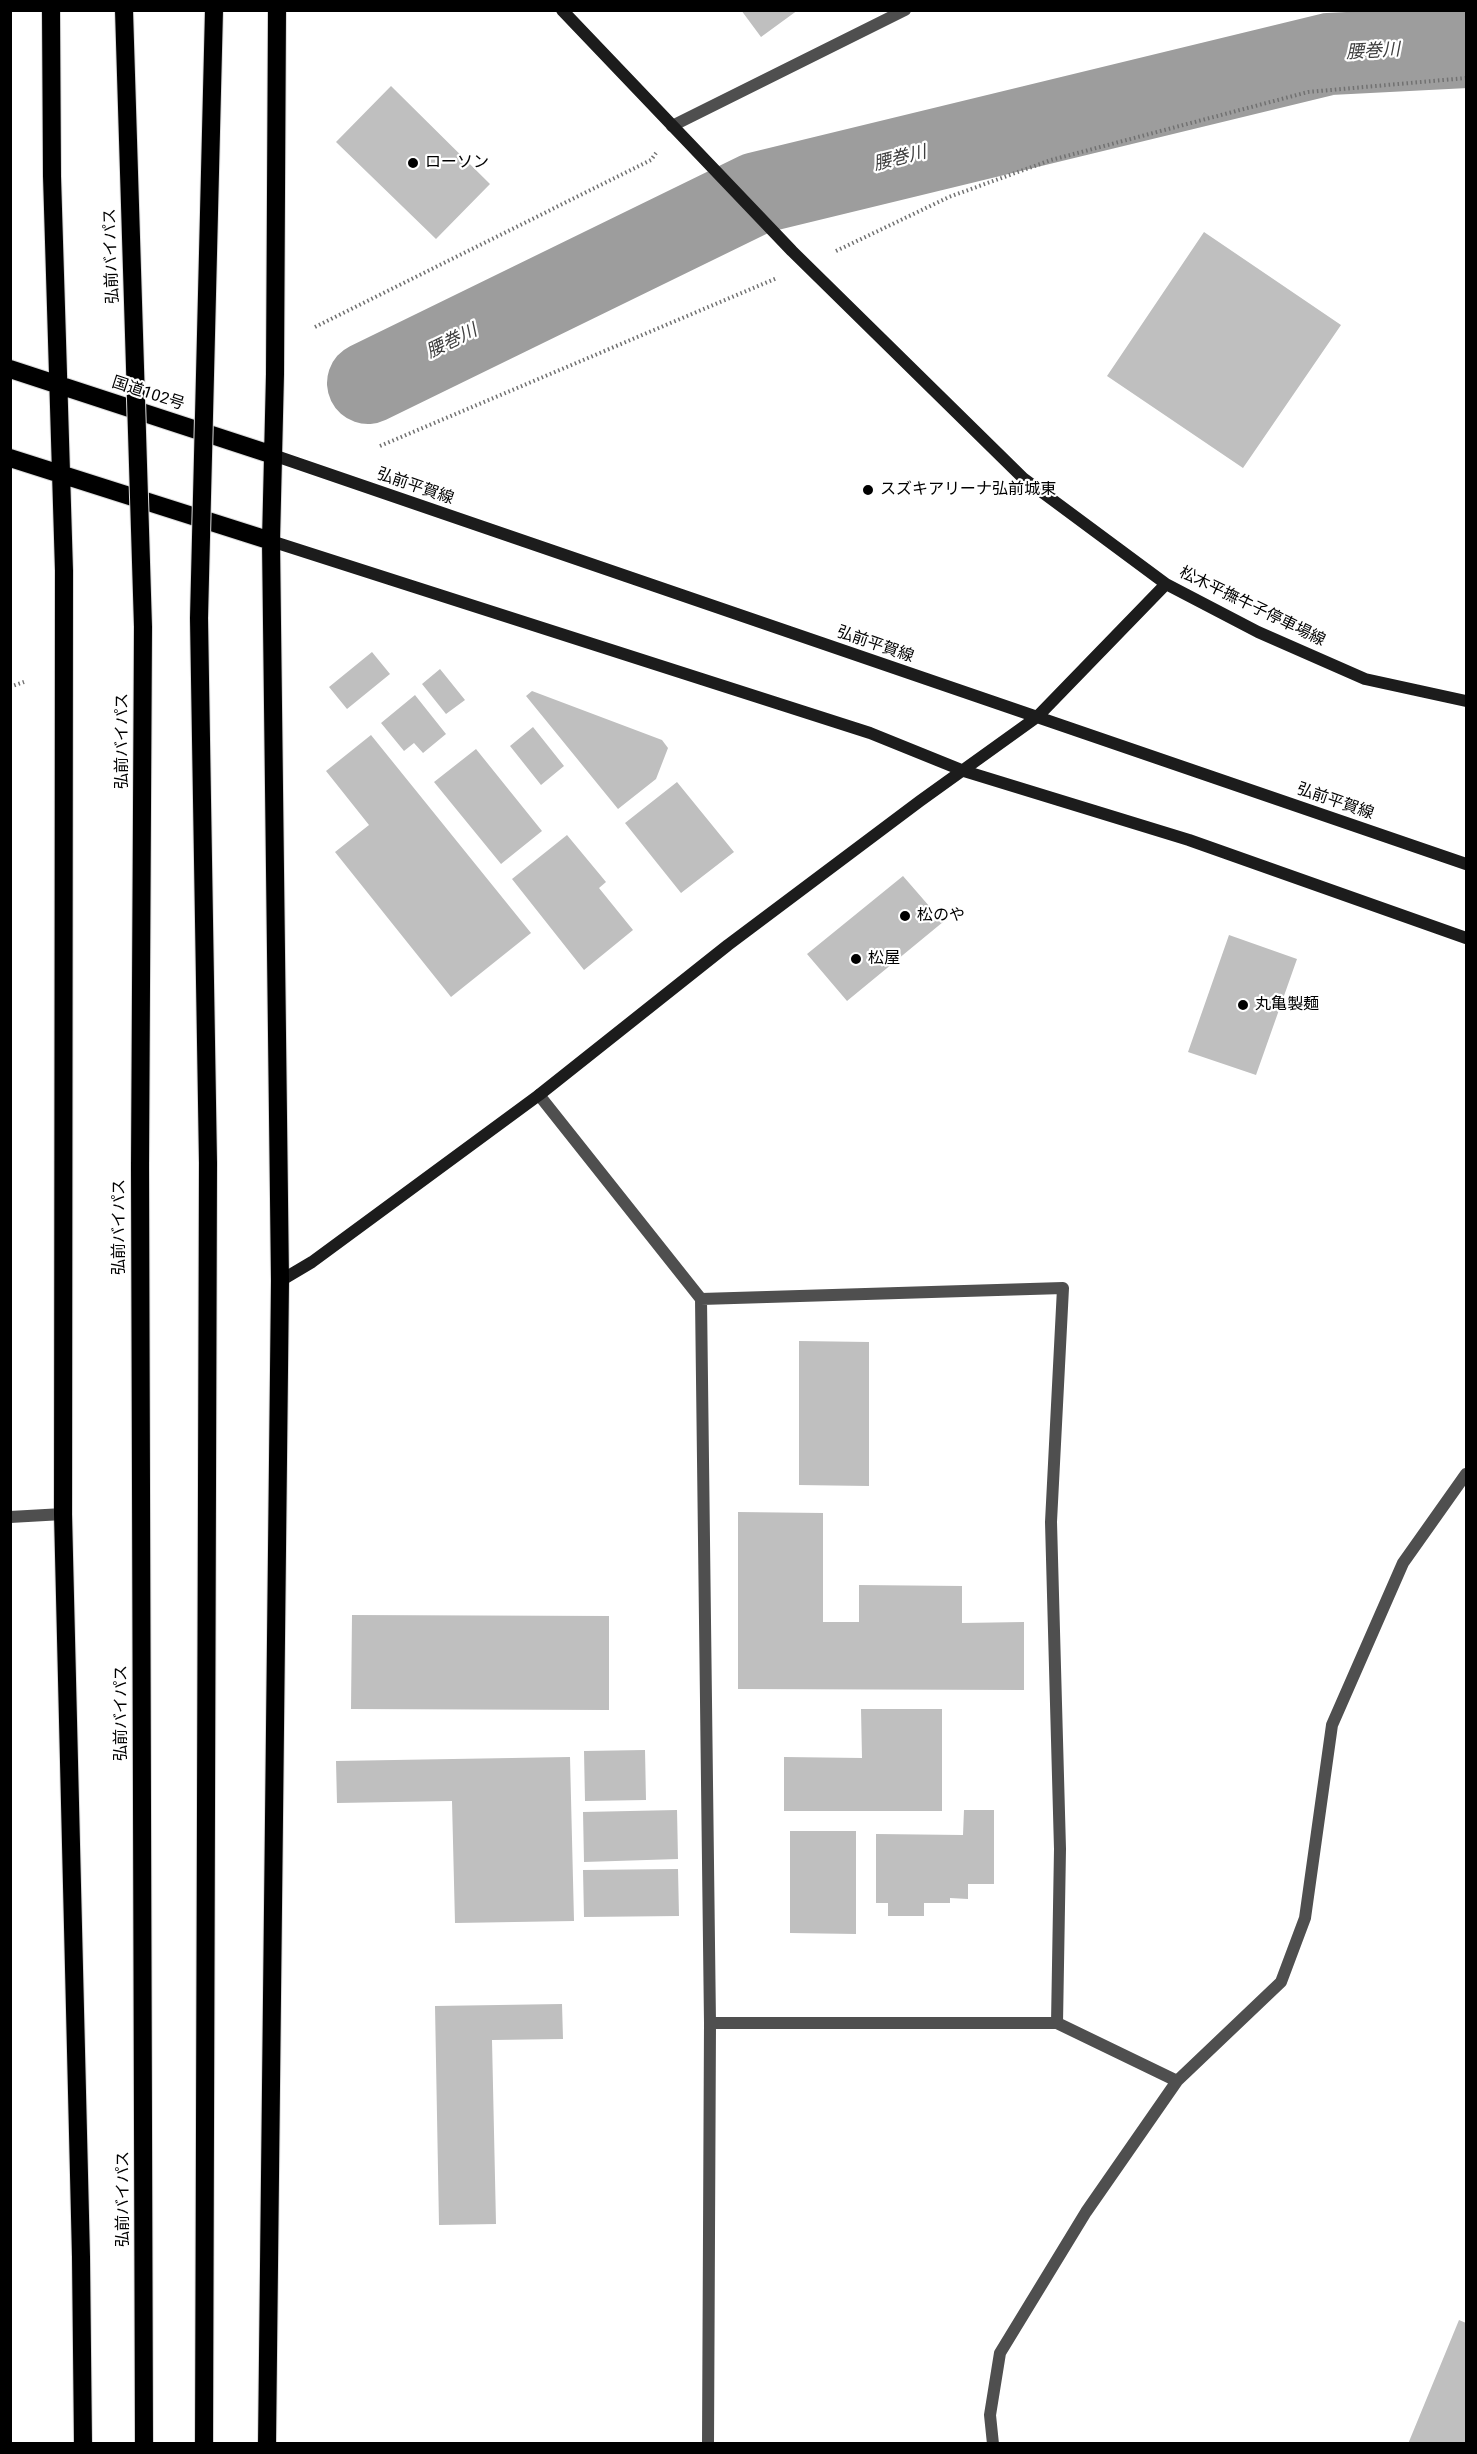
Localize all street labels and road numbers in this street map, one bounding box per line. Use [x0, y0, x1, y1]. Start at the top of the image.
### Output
street label: 弘前バイパス [101, 208, 123, 304]
street label: 国道102号 [109, 373, 187, 415]
street label: 弘前平賀線 [374, 465, 456, 509]
street label: 松木平撫牛子停車場線 [1176, 563, 1328, 651]
street label: 弘前平賀線 [834, 623, 916, 667]
street label: 弘前バイパス [113, 693, 133, 789]
street label: 弘前平賀線 [1294, 780, 1376, 824]
street label: 弘前バイパス [110, 1179, 130, 1275]
street label: 弘前バイパス [112, 1665, 132, 1761]
street label: 弘前バイパス [114, 2151, 134, 2247]

